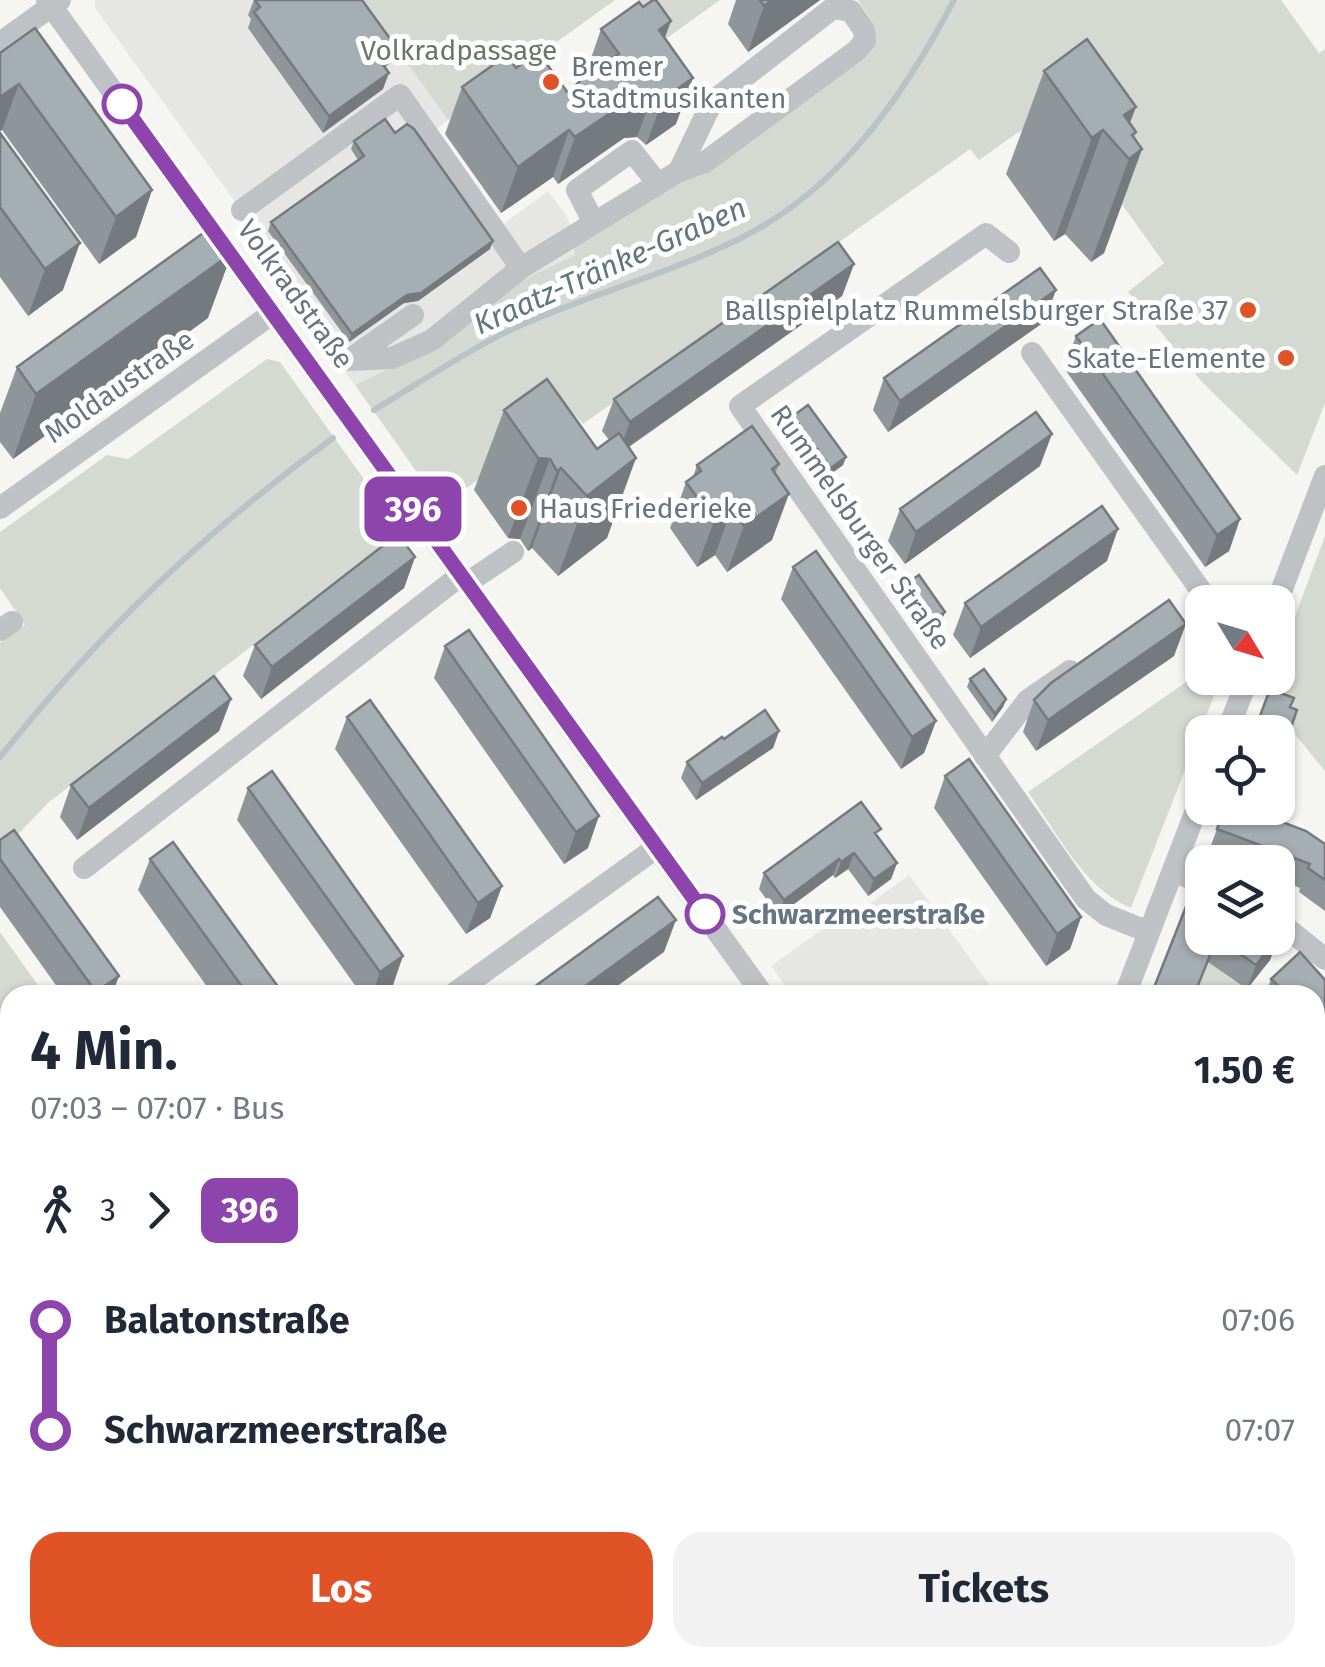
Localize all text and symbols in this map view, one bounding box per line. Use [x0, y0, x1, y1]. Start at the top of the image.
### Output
park label: Volkradpassage [361, 34, 557, 67]
place label: Bremer Stadtmusikanten [571, 50, 786, 115]
marker: Bremer Stadtmusikanten [540, 71, 562, 93]
unlabelled marker [103, 85, 141, 123]
water label: Kraatz-Tränke-Graben [468, 190, 752, 342]
street label: Volkradstraße [231, 214, 361, 375]
place label: Ballspielplatz Rummelsburger Straße 37 [724, 294, 1228, 327]
marker: Ballspielplatz Rummelsburger Straße 37 [1237, 299, 1259, 321]
street label: Moldaustraße [38, 323, 200, 450]
place label: Skate-Elemente [1067, 342, 1266, 375]
marker: Skate-Elemente [1275, 347, 1297, 369]
street label: Rummelsburger Straße [764, 399, 958, 656]
line badge: 396 [356, 476, 470, 542]
text: 396 [384, 488, 442, 530]
place label: Haus Friederieke [539, 492, 752, 525]
marker: Haus Friederieke [508, 497, 530, 519]
north arrow [1185, 585, 1295, 695]
map controls [1185, 585, 1295, 955]
button: locate [1185, 715, 1295, 825]
button: layers [1185, 845, 1295, 955]
marker: Schwarzmeerstraße [686, 895, 724, 933]
place label: Schwarzmeerstraße [732, 898, 985, 931]
text: 4 Min. [30, 1018, 178, 1084]
text: 1.50 € [1194, 1047, 1295, 1093]
text: 07:03 – 07:07 · Bus [30, 1089, 284, 1127]
icon: walk [30, 1183, 85, 1238]
icon: forward [131, 1183, 186, 1238]
text: 396 [221, 1189, 278, 1231]
text: 3 [100, 1191, 116, 1229]
text: Balatonstraße [104, 1297, 350, 1343]
text: 07:06 [1221, 1301, 1295, 1339]
text: Schwarzmeerstraße [104, 1407, 448, 1453]
text: 07:07 [1224, 1411, 1295, 1449]
button: Los [30, 1532, 653, 1647]
button: Tickets [673, 1532, 1295, 1647]

